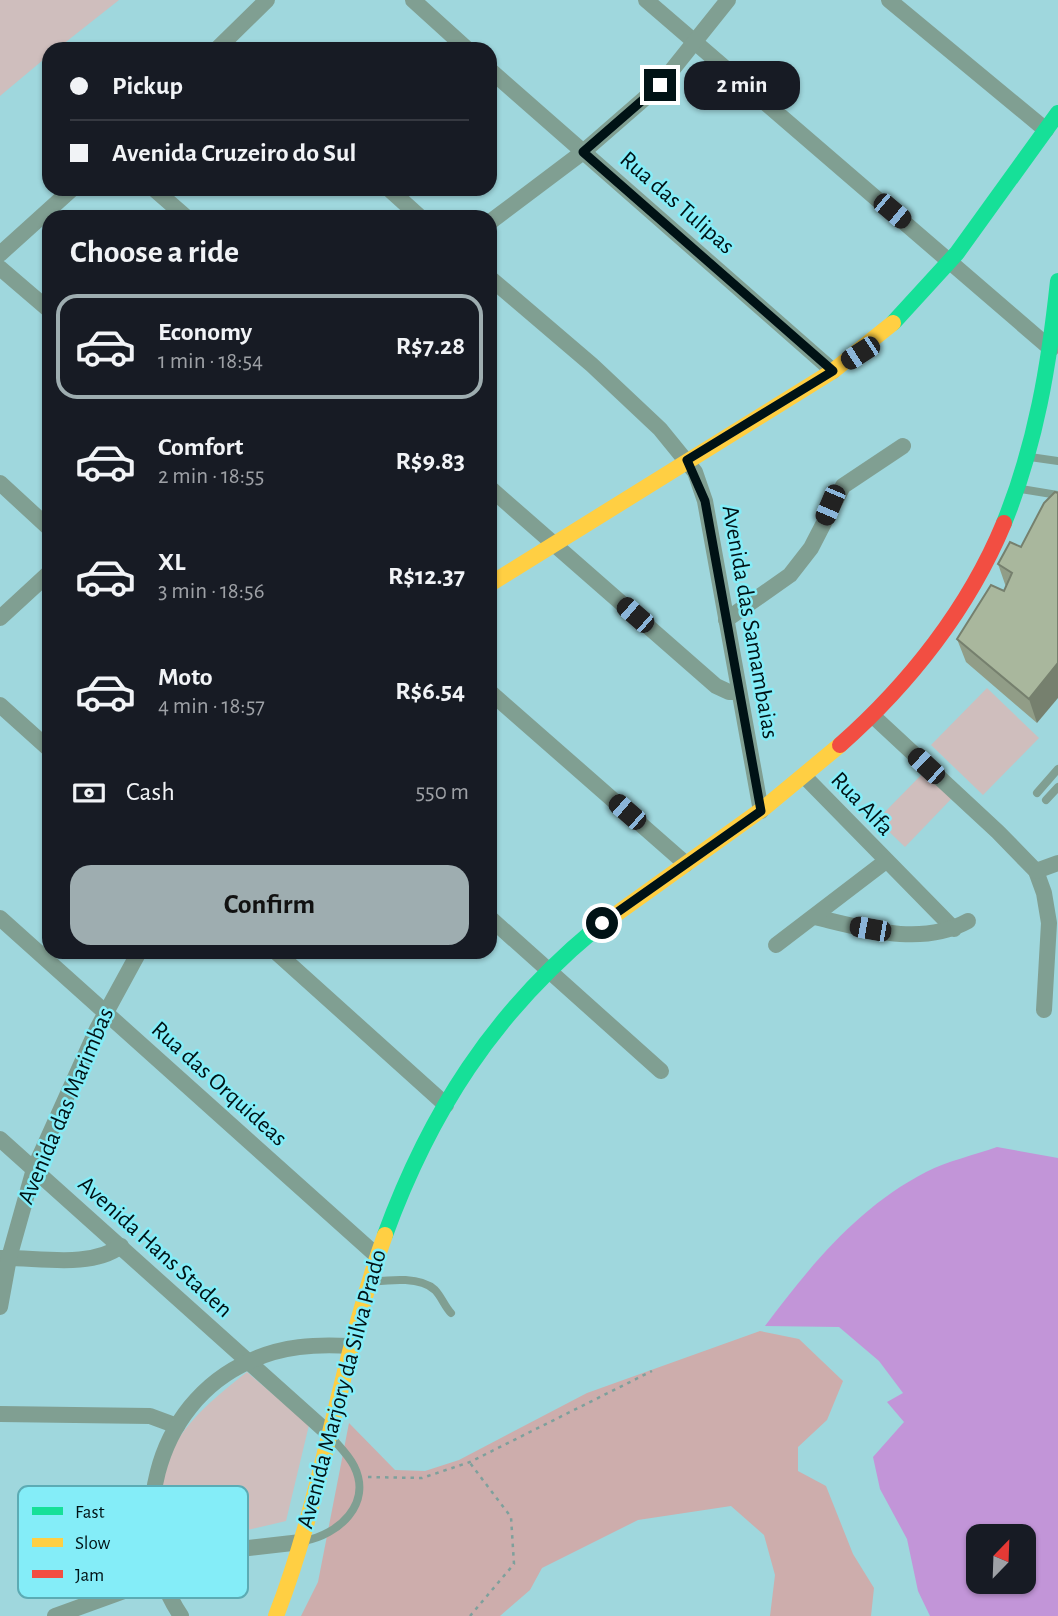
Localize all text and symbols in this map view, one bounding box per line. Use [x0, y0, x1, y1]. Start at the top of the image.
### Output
callout: 2 min [684, 60, 800, 110]
route end [644, 69, 676, 101]
text: Pickup [112, 73, 183, 99]
text: 2 min [716, 74, 768, 97]
text: Avenida Cruzeiro do Sul [112, 140, 356, 166]
street label: Rua das Tulipas [615, 147, 739, 259]
car [870, 189, 915, 233]
text: Choose a ride [70, 236, 239, 268]
icon: car [74, 315, 137, 378]
text: Economy [158, 319, 252, 345]
text: R$7.28 [396, 333, 465, 359]
car [837, 333, 884, 373]
text: 1 min · 18:54 [158, 350, 263, 373]
icon: car [74, 430, 137, 493]
text: Comfort [158, 434, 243, 460]
text: R$9.83 [395, 448, 465, 474]
text: 2 min · 18:55 [158, 465, 264, 488]
car [813, 482, 848, 528]
street label: Avenida das Samambaias [718, 503, 782, 741]
icon: car [74, 545, 137, 608]
text: XL [158, 549, 185, 575]
text: R$12.37 [388, 563, 465, 589]
text: 3 min · 18:56 [158, 580, 264, 603]
car [613, 593, 658, 637]
icon: car [74, 660, 137, 723]
text: Moto [158, 664, 213, 690]
text: R$6.54 [395, 678, 465, 704]
text: 4 min · 18:57 [158, 695, 265, 718]
car [904, 744, 949, 788]
street label: Rua Alfa [826, 768, 898, 840]
icon: cash [70, 774, 108, 812]
text: Cash [126, 779, 175, 805]
text: 550 m [415, 781, 469, 804]
car [605, 790, 650, 834]
button: Confirm [70, 865, 469, 945]
route start [586, 907, 618, 939]
car [848, 915, 893, 943]
street label: Avenida das Marimbas [14, 1004, 118, 1208]
street label: Rua das Orquideas [147, 1017, 291, 1151]
street label: Avenida Hans Staden [73, 1172, 237, 1322]
street label: Avenida Marjory da Silva Prado [293, 1247, 391, 1531]
legend [18, 1486, 248, 1598]
text: Fast [75, 1503, 105, 1522]
north arrow [966, 1524, 1036, 1594]
map controls [966, 1524, 1036, 1594]
text: Slow [75, 1534, 111, 1553]
text: Jam [75, 1566, 104, 1585]

